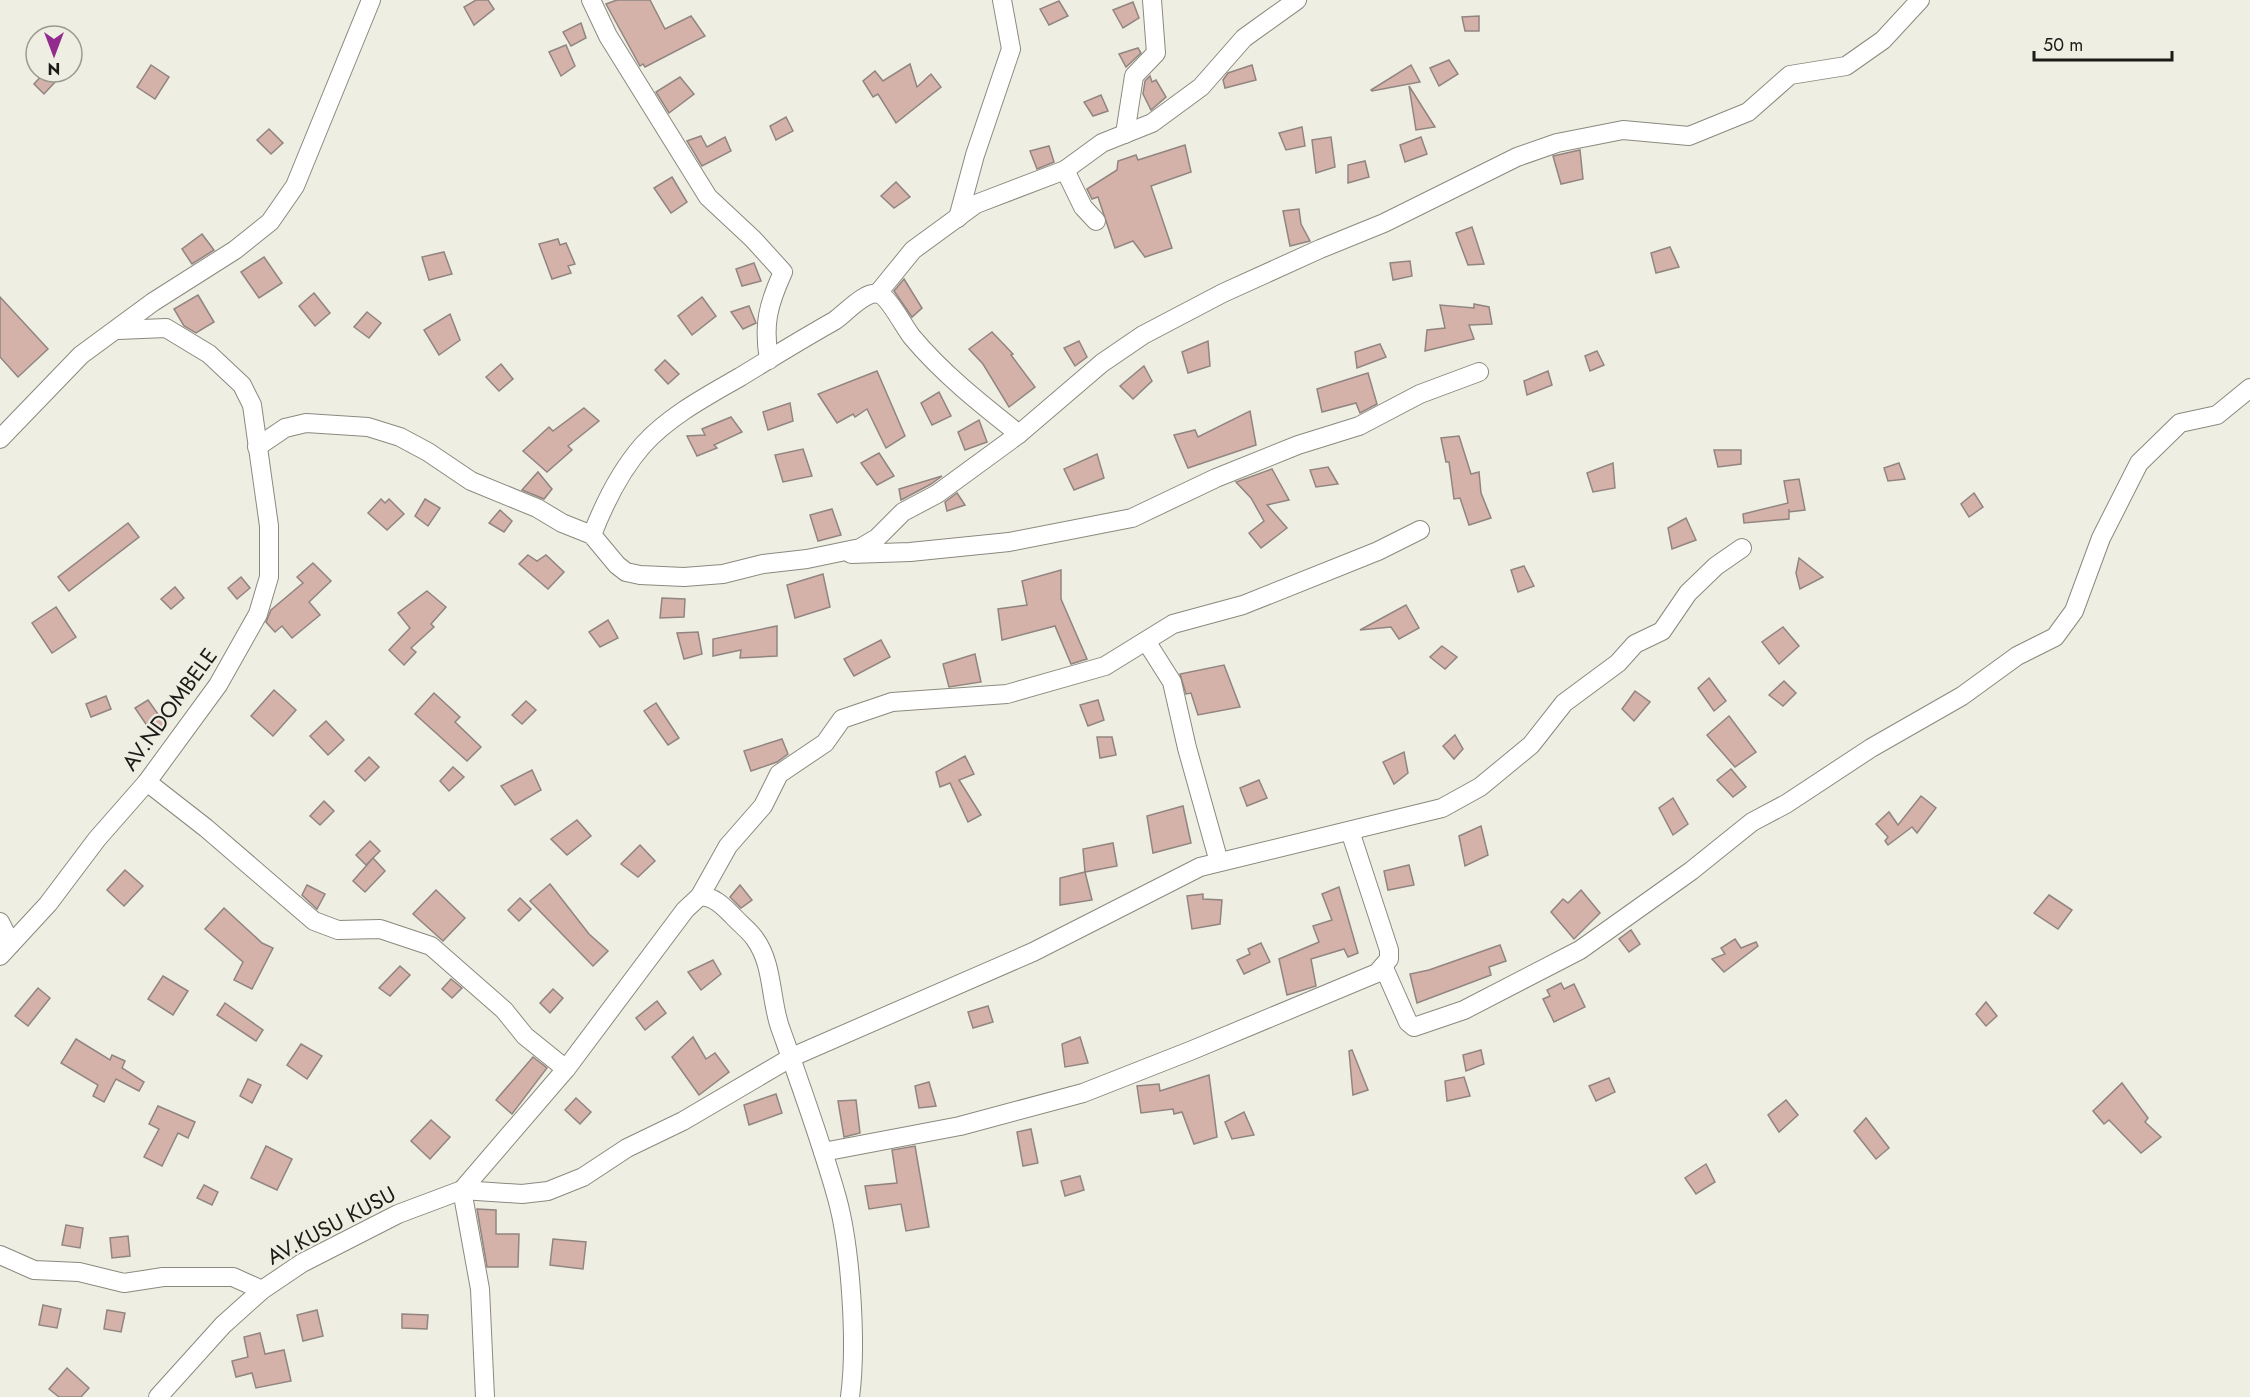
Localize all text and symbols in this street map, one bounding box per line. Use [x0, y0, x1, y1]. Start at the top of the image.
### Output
north arrow [24, 24, 84, 84]
scale bar [2034, 24, 2172, 62]
text: 50 m [2043, 32, 2083, 58]
text: N [48, 57, 60, 80]
street label: AV.NDOMBELE [113, 641, 225, 777]
street label: AV.KUSU KUSU [261, 1178, 401, 1272]

